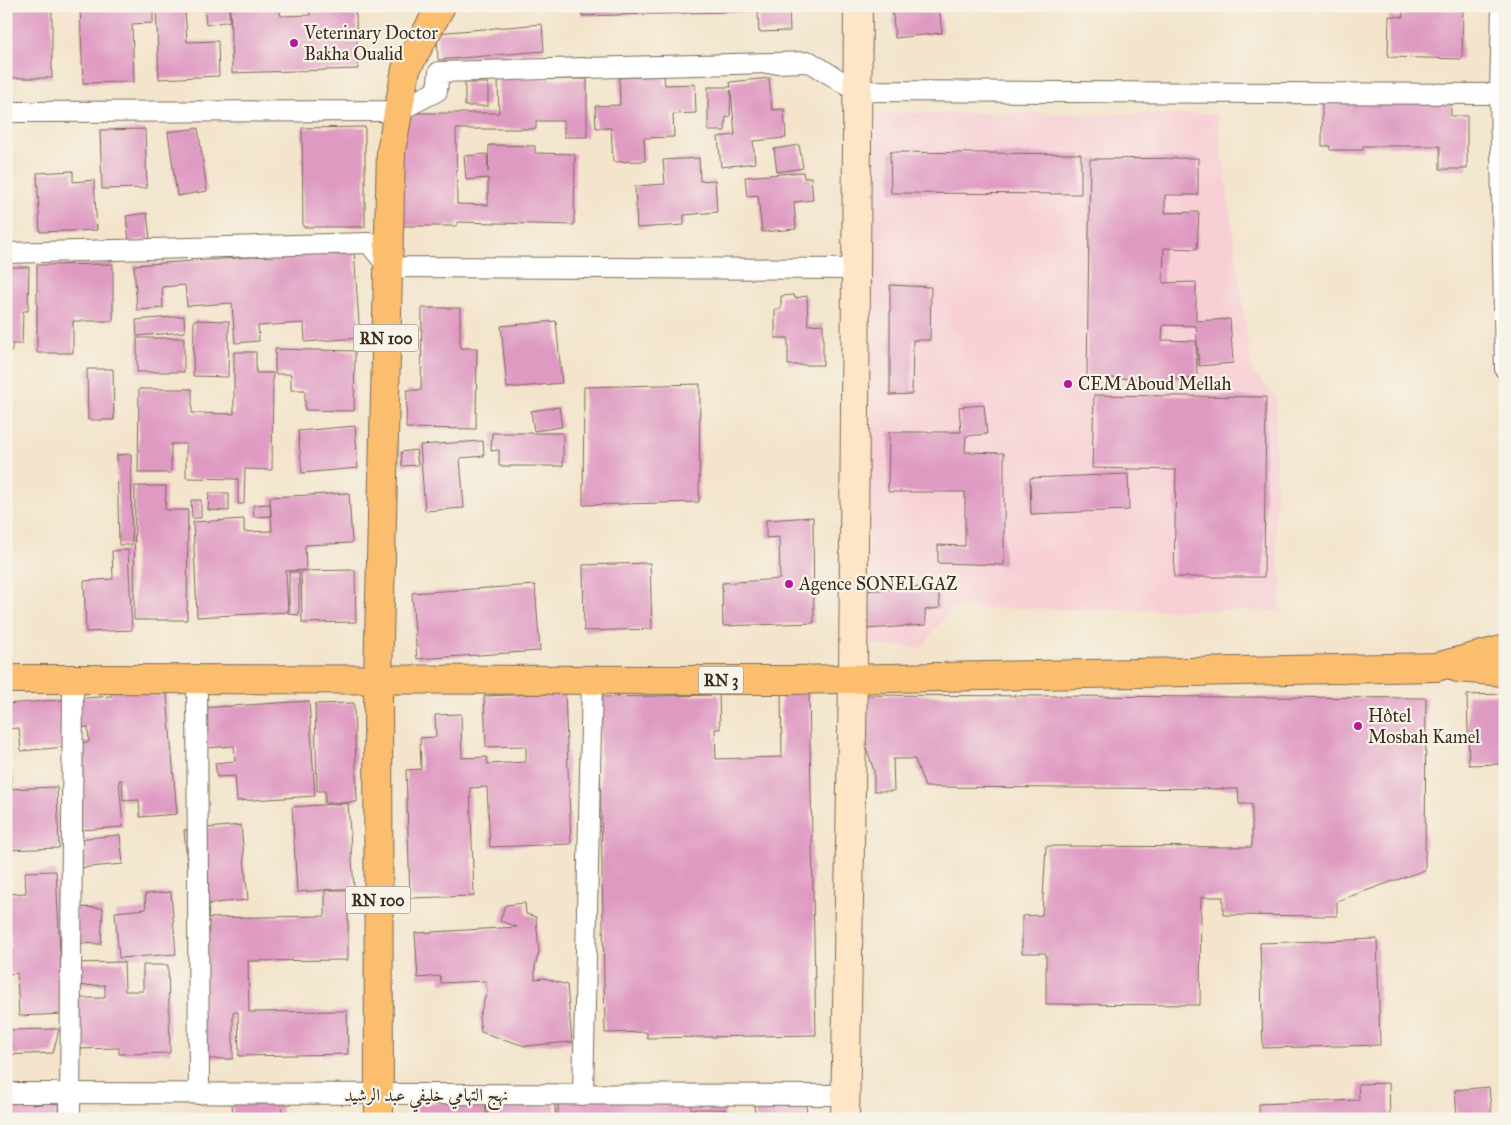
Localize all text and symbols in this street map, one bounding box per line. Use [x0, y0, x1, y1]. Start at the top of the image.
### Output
place label: Veterinary Doctor Bakha Oualid [303, 22, 438, 65]
marker: Veterinary Doctor Bakha Oualid [288, 37, 300, 49]
road number: RN 100 [354, 324, 418, 352]
place label: CEM Aboud Mellah [1078, 373, 1231, 395]
marker: CEM Aboud Mellah [1062, 378, 1074, 390]
place label: Agence SONELGAZ [798, 573, 958, 596]
marker: Agence SONELGAZ [783, 578, 795, 590]
road number: RN 3 [698, 666, 744, 694]
place label: Hôtel Mosbah Kamel [1368, 705, 1480, 748]
marker: Hôtel Mosbah Kamel [1352, 720, 1364, 732]
road number: RN 100 [346, 886, 410, 914]
street label: نهج التهامي خليفي عبد الرشيد [344, 1084, 508, 1113]

